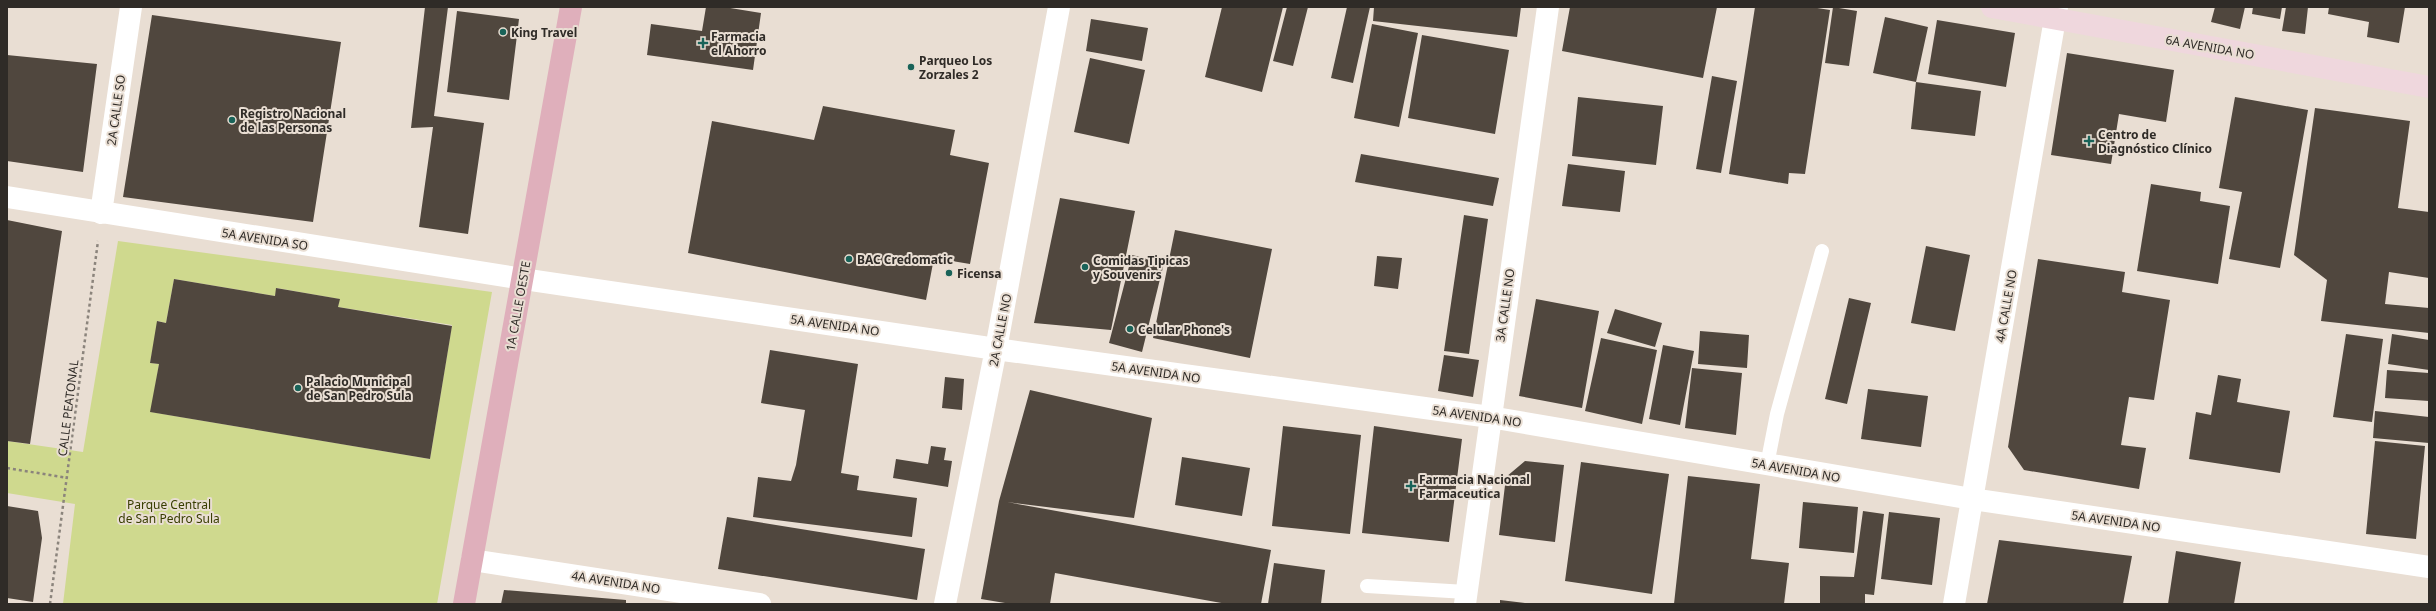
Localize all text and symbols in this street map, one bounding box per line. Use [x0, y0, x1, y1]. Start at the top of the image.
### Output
place label: King Travel [511, 24, 577, 41]
marker: King Travel [498, 27, 508, 37]
place label: Farmacia el Ahorro [711, 28, 766, 59]
street label: 6A AVENIDA NO [2164, 31, 2256, 63]
marker: Farmacia el Ahorro [698, 38, 708, 48]
place label: Parqueo Los Zorzales 2 [919, 52, 992, 83]
marker: Parqueo Los Zorzales 2 [906, 62, 916, 72]
street label: 2A CALLE SO [103, 74, 129, 146]
place label: Registro Nacional de las Personas [240, 105, 346, 136]
marker: Registro Nacional de las Personas [227, 115, 237, 125]
place label: Centro de Diagnóstico Clínico [2098, 126, 2212, 157]
marker: Centro de Diagnóstico Clínico [2083, 135, 2095, 147]
street label: 5A AVENIDA SO [221, 224, 309, 254]
place label: BAC Credomatic [857, 251, 953, 268]
place label: Comidas Tipicas y Souvenirs [1093, 252, 1189, 283]
marker: BAC Credomatic [844, 254, 854, 264]
street label: 1A CALLE OESTE [502, 260, 534, 352]
marker: Comidas Tipicas y Souvenirs [1080, 262, 1090, 272]
place label: Ficensa [957, 265, 1002, 282]
street label: 3A CALLE NO [1491, 267, 1519, 343]
marker: Ficensa [944, 268, 954, 278]
street label: 4A CALLE NO [1991, 268, 2021, 344]
street label: 2A CALLE NO [985, 292, 1015, 368]
street label: 5A AVENIDA NO [789, 310, 881, 340]
place label: Celular Phone's [1138, 321, 1230, 338]
marker: Celular Phone's [1125, 324, 1135, 334]
street label: 5A AVENIDA NO [1110, 357, 1202, 387]
street label: CALLE PEATONAL [54, 359, 82, 457]
place label: Palacio Municipal de San Pedro Sula [306, 373, 412, 404]
marker: Palacio Municipal de San Pedro Sula [293, 383, 303, 393]
street label: 5A AVENIDA NO [1431, 401, 1523, 431]
street label: 5A AVENIDA NO [1750, 454, 1842, 486]
place label: Farmacia Nacional Farmaceutica [1419, 471, 1530, 502]
marker: Farmacia Nacional Farmaceutica [1406, 481, 1416, 491]
park label: Parque Central de San Pedro Sula [118, 496, 220, 527]
street label: 5A AVENIDA NO [2070, 506, 2162, 536]
street label: 4A AVENIDA NO [570, 567, 662, 597]

